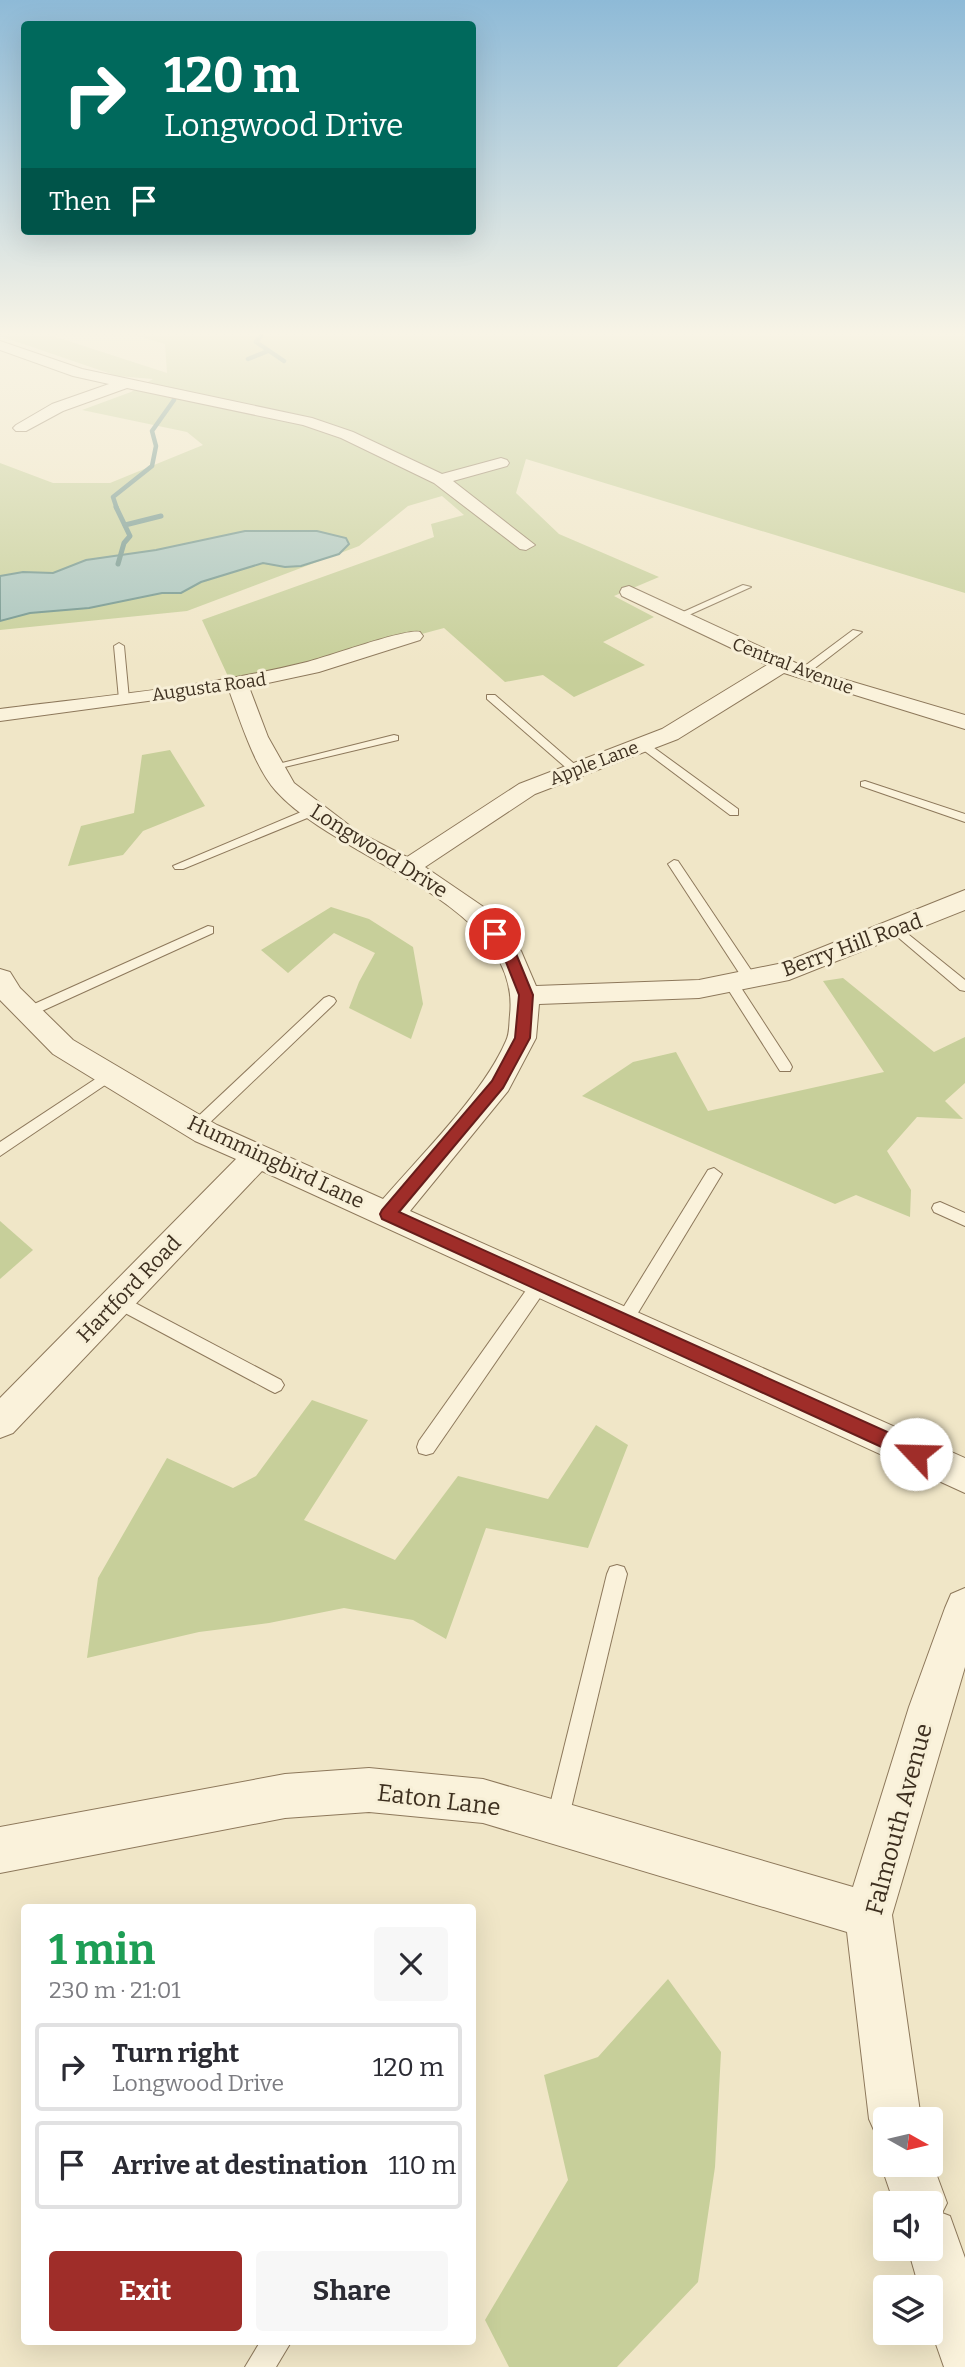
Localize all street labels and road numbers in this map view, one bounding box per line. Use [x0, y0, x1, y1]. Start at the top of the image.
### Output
street label: Central Avenue [729, 633, 857, 699]
street label: Augusta Road [150, 668, 268, 706]
street label: Apple Lane [547, 736, 641, 790]
street label: Longwood Drive [305, 798, 453, 904]
street label: Berry Hill Road [778, 908, 926, 982]
street label: Hummingbird Lane [183, 1110, 369, 1214]
street label: Hartford Road [71, 1230, 187, 1348]
street label: Falmouth Avenue [860, 1720, 938, 1918]
street label: Eaton Lane [376, 1779, 502, 1821]

